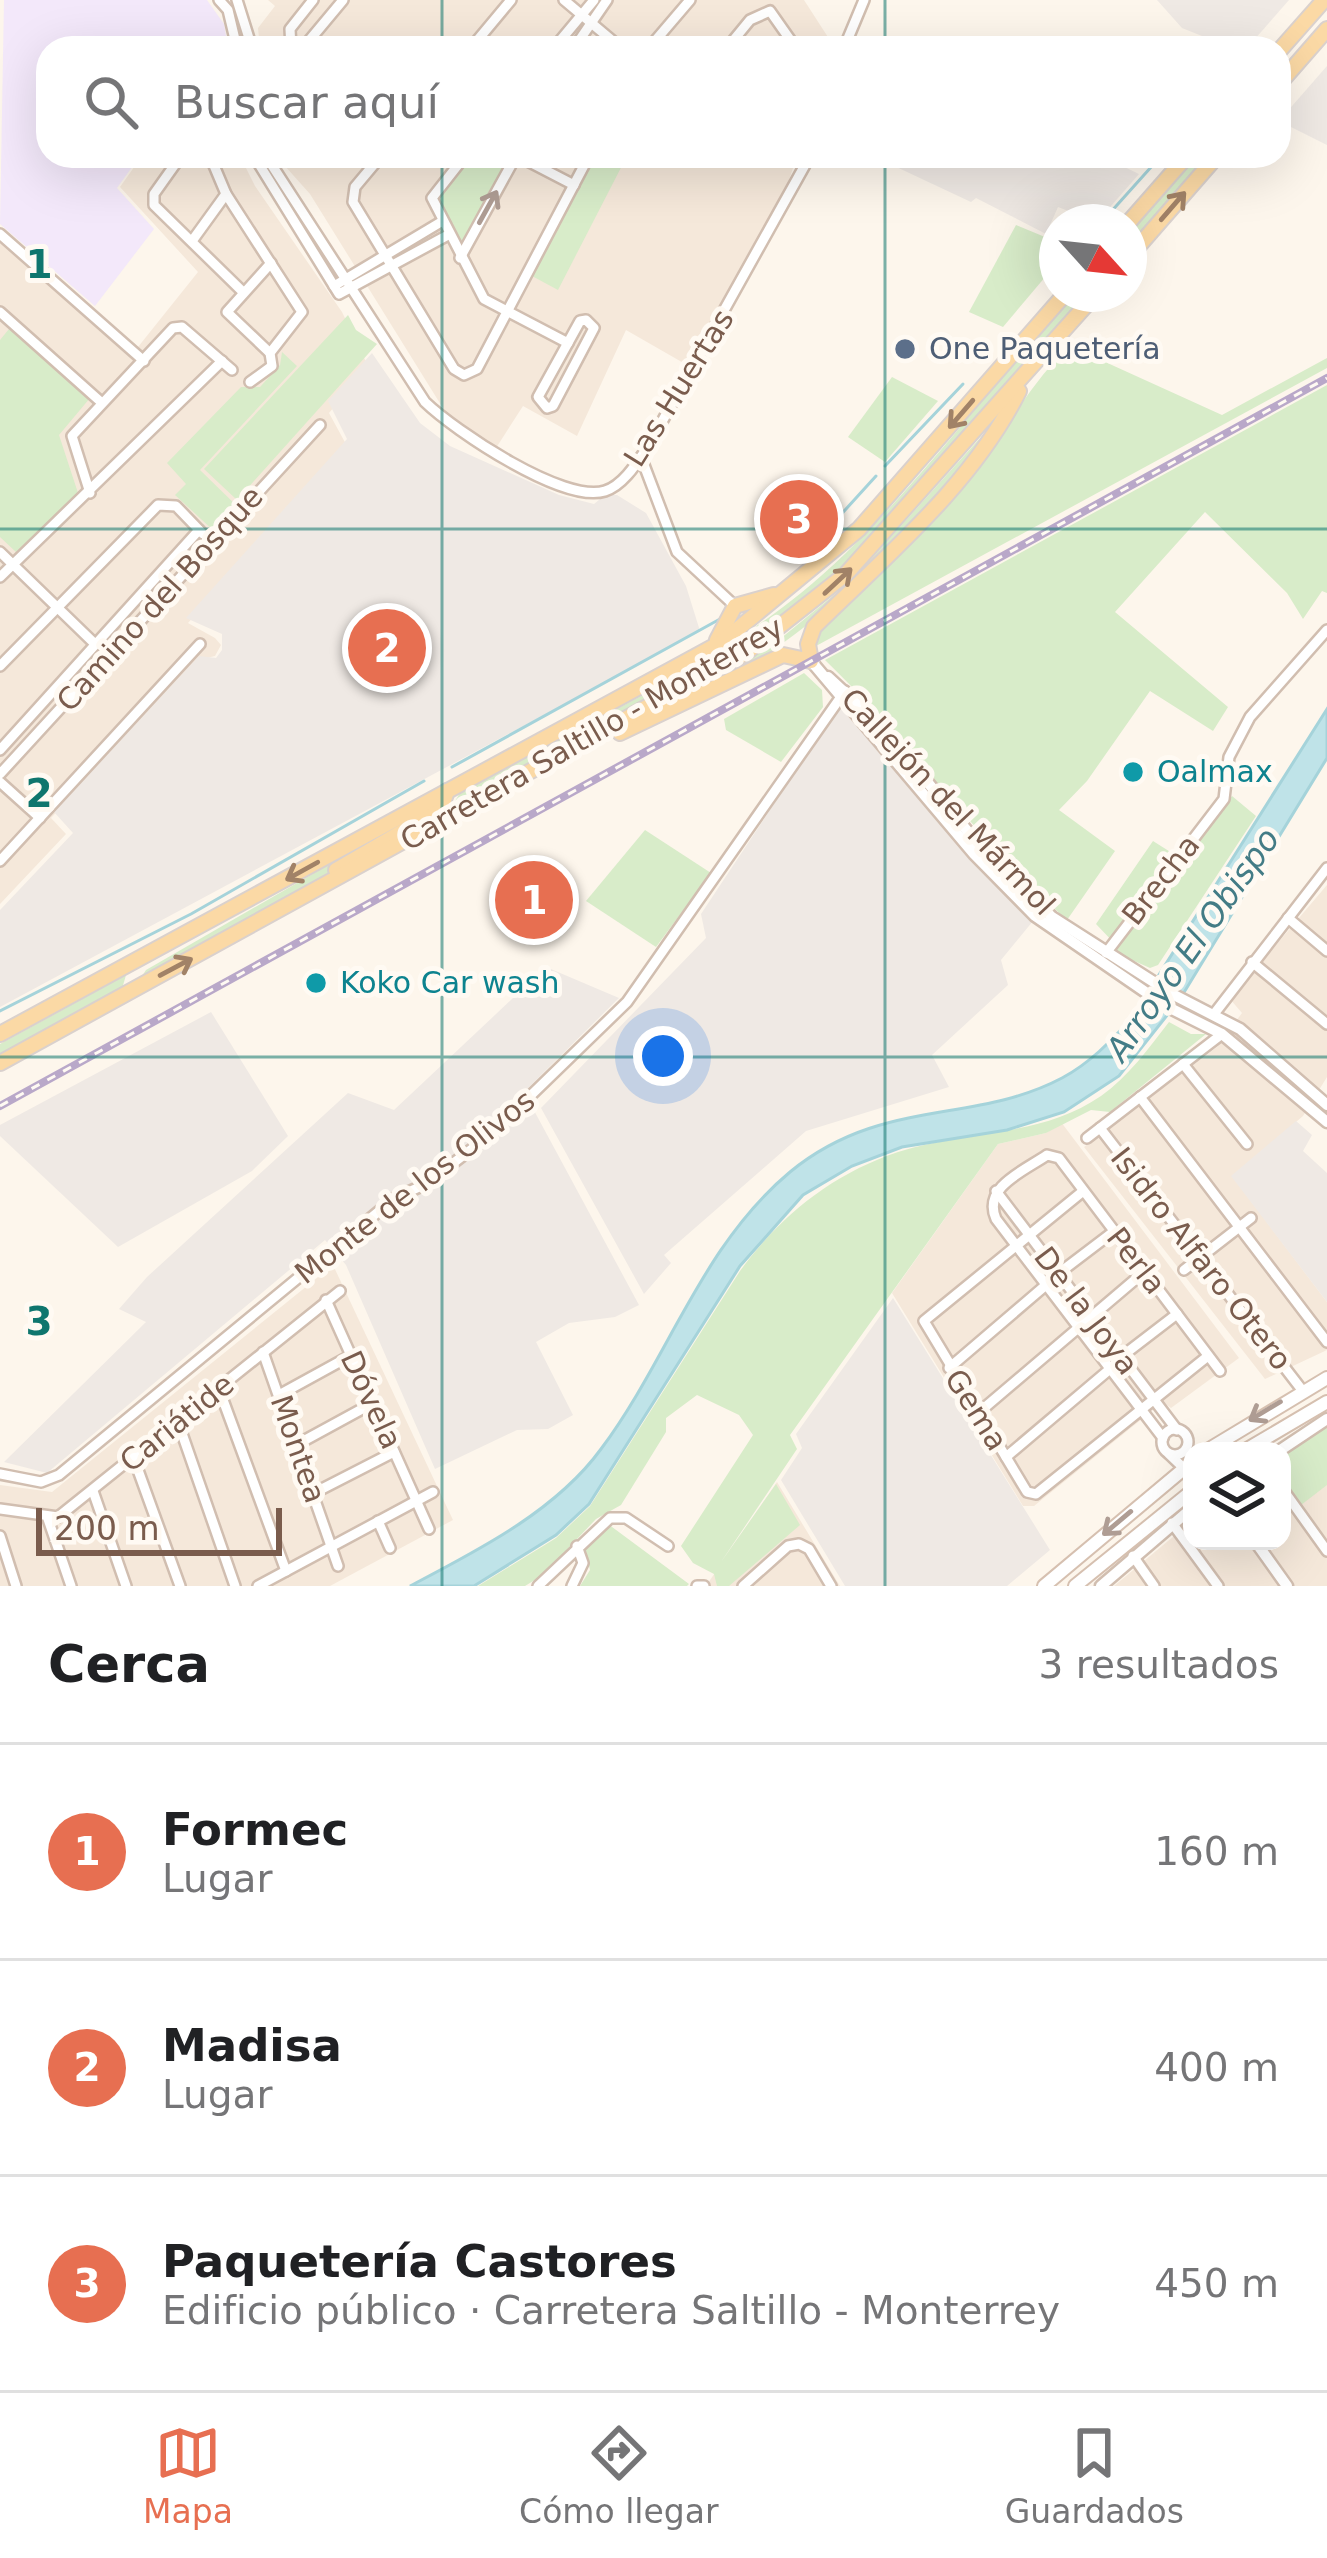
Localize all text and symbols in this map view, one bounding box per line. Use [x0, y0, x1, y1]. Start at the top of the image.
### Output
search box [36, 36, 1291, 168]
icon: search [78, 69, 144, 135]
text: Buscar aquí [174, 76, 439, 129]
one-way arrow [477, 191, 500, 226]
one-way arrow [1159, 191, 1186, 222]
north arrow [1039, 204, 1147, 312]
text: 1 [25, 242, 53, 287]
street label: Las Huertas [616, 303, 741, 473]
place label: One Paquetería [929, 331, 1161, 366]
marker: One Paquetería [892, 336, 918, 362]
one-way arrow [947, 398, 975, 429]
pin: 3 [760, 474, 838, 564]
street label: Camino del Bosque [50, 479, 270, 718]
one-way arrow [823, 567, 853, 595]
pin: 2 [348, 603, 426, 693]
street label: Carretera Saltillo - Monterrey [394, 609, 789, 858]
street label: Callejón del Mármol [834, 681, 1062, 922]
place label: Oalmax [1157, 754, 1273, 789]
marker: Oalmax [1120, 759, 1146, 785]
text: 2 [25, 771, 53, 816]
water label: Arroyo El Obispo [1096, 820, 1287, 1070]
street label: Brecha [1115, 828, 1207, 932]
pin: 1 [495, 855, 573, 945]
one-way arrow [285, 859, 320, 883]
one-way arrow [158, 955, 193, 978]
place label: Koko Car wash [340, 965, 560, 1000]
marker: Koko Car wash [303, 970, 329, 996]
your location [633, 1026, 693, 1086]
street label: Monte de los Olivos [288, 1082, 541, 1291]
street label: Isidro Alfaro Otero [1104, 1140, 1299, 1377]
street label: Perla [1100, 1221, 1173, 1301]
street label: De la Joya [1027, 1240, 1146, 1381]
text: 3 [25, 1299, 53, 1344]
street label: Dóvela [334, 1345, 409, 1454]
street label: Gema [938, 1363, 1015, 1457]
street label: Cariátide [113, 1366, 241, 1479]
street label: Montea [264, 1390, 333, 1507]
one-way arrow [1248, 1400, 1283, 1424]
map controls [1183, 1442, 1291, 1550]
button: layers [1183, 1442, 1291, 1550]
scale bar [36, 1502, 282, 1555]
text: 200 m [54, 1509, 160, 1548]
one-way arrow [1102, 1509, 1133, 1537]
text: Cerca [48, 1635, 210, 1694]
text: 3 resultados [1039, 1642, 1279, 1687]
text: Formec [162, 1803, 348, 1856]
text: 1 [73, 1829, 101, 1874]
text: 160 m [1154, 1829, 1279, 1874]
text: Lugar [162, 1856, 272, 1901]
text: Madisa [162, 2019, 342, 2072]
text: 2 [73, 2045, 101, 2090]
text: 400 m [1154, 2045, 1279, 2090]
text: Lugar [162, 2072, 272, 2117]
text: Paquetería Castores [162, 2235, 677, 2288]
text: 3 [73, 2261, 101, 2306]
text: 450 m [1154, 2261, 1279, 2306]
text: Edificio público · Carretera Saltillo - Monterrey [162, 2288, 1060, 2333]
tab: Mapa [143, 2420, 233, 2531]
tab: Cómo llegar [519, 2420, 719, 2531]
tab: Guardados [1005, 2420, 1184, 2531]

